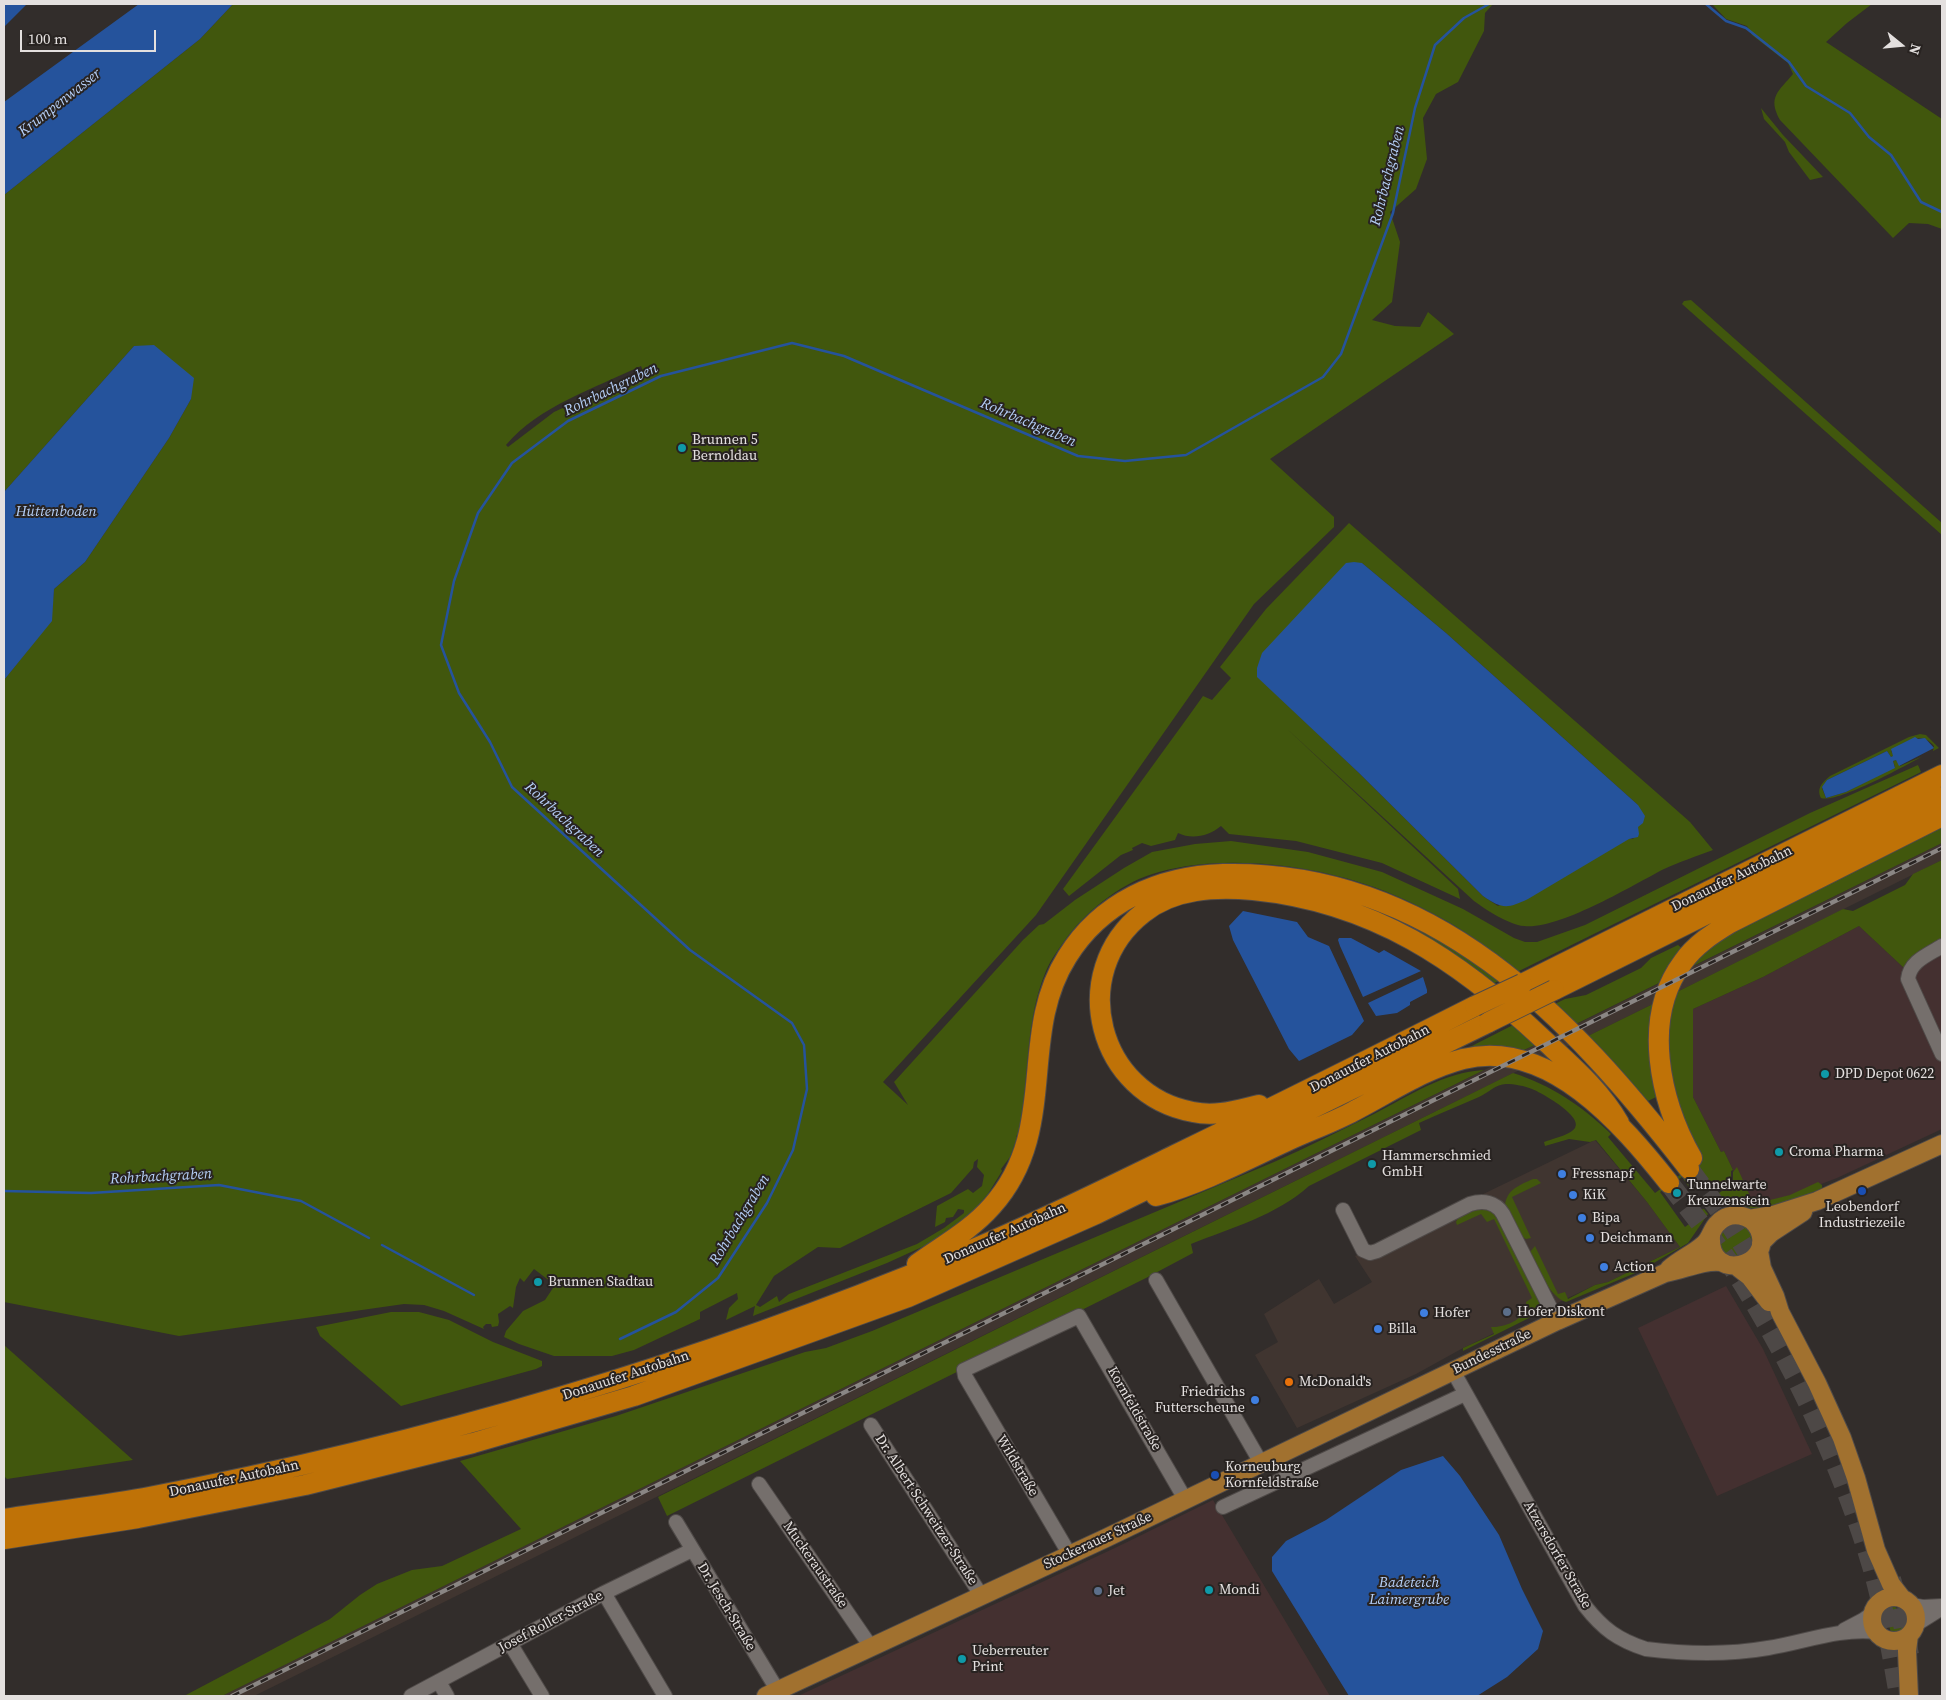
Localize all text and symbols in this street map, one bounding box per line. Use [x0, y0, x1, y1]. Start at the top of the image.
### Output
scale bar [22, 20, 159, 52]
north arrow [1876, 20, 1926, 70]
text: 100 m [28, 28, 68, 49]
text: N [1904, 42, 1926, 57]
water label: Krumpenwasser [15, 65, 105, 141]
water label: Rohrbachgraben [1367, 124, 1409, 228]
water label: Rohrbachgraben [561, 360, 661, 420]
water label: Rohrbachgraben [977, 395, 1079, 451]
place label: Brunnen 5 Bernoldau [692, 432, 758, 464]
marker: Brunnen 5 Bernoldau [676, 442, 688, 454]
water label: Hüttenboden [15, 503, 97, 521]
water label: Rohrbachgraben [520, 779, 608, 861]
street label: Donauufer Autobahn [1669, 843, 1795, 915]
street label: Donauufer Autobahn [1307, 1022, 1433, 1096]
place label: DPD Depot 0622 [1835, 1066, 1934, 1082]
marker: DPD Depot 0622 [1819, 1068, 1831, 1080]
place label: Croma Pharma [1789, 1144, 1884, 1160]
marker: Croma Pharma [1773, 1146, 1785, 1158]
place label: Hammerschmied GmbH [1382, 1148, 1491, 1180]
marker: Hammerschmied GmbH [1366, 1158, 1378, 1170]
water label: Rohrbachgraben [110, 1165, 212, 1189]
place label: Fressnapf [1572, 1166, 1633, 1182]
marker: Fressnapf [1556, 1168, 1568, 1180]
water label: Rohrbachgraben [706, 1172, 774, 1268]
place label: Tunnelwarte Kreuzenstein [1687, 1177, 1770, 1210]
marker: Leobendorf Industriezeile [1856, 1185, 1868, 1197]
place label: KiK [1583, 1187, 1606, 1203]
marker: Tunnelwarte Kreuzenstein [1671, 1187, 1683, 1199]
marker: KiK [1567, 1189, 1579, 1201]
street label: Donauufer Autobahn [941, 1199, 1069, 1269]
place label: Leobendorf Industriezeile [1819, 1199, 1905, 1232]
place label: Bipa [1592, 1210, 1620, 1226]
marker: Bipa [1576, 1212, 1588, 1224]
place label: Deichmann [1600, 1230, 1673, 1246]
marker: Deichmann [1584, 1232, 1596, 1244]
place label: Action [1614, 1259, 1655, 1275]
marker: Action [1598, 1261, 1610, 1273]
place label: Brunnen Stadtau [548, 1274, 653, 1290]
marker: Brunnen Stadtau [532, 1276, 544, 1288]
place label: Hofer Diskont [1517, 1304, 1605, 1320]
place label: Hofer [1434, 1305, 1470, 1321]
marker: Hofer Diskont [1501, 1306, 1513, 1318]
marker: Hofer [1418, 1307, 1430, 1319]
place label: Billa [1388, 1321, 1416, 1337]
marker: Billa [1372, 1323, 1384, 1335]
street label: Bundesstraße [1450, 1326, 1534, 1378]
street label: Donauufer Autobahn [561, 1348, 691, 1404]
street label: Kornfeldstraße [1103, 1364, 1165, 1454]
place label: McDonald's [1299, 1374, 1371, 1390]
marker: McDonald's [1283, 1376, 1295, 1388]
place label: Friedrichs Futterscheune [1155, 1384, 1245, 1416]
marker: Friedrichs Futterscheune [1249, 1394, 1261, 1406]
street label: Dr. Albert Schweitzer-Straße [871, 1432, 981, 1588]
street label: Wildstraße [992, 1432, 1042, 1500]
street label: Donauufer Autobahn [168, 1457, 300, 1501]
place label: Korneuburg Kornfeldstraße [1225, 1459, 1319, 1491]
marker: Korneuburg Kornfeldstraße [1209, 1469, 1221, 1481]
street label: Atzersdorfer Straße [1519, 1498, 1595, 1612]
street label: Stockerauer Straße [1041, 1509, 1155, 1573]
street label: Muckeraustraße [779, 1519, 851, 1611]
street label: Dr. Jesch-Straße [693, 1560, 759, 1654]
water label: Badeteich Laimergrube [1369, 1574, 1449, 1609]
place label: Mondi [1219, 1582, 1260, 1598]
place label: Jet [1108, 1583, 1125, 1599]
marker: Mondi [1203, 1584, 1215, 1596]
marker: Jet [1092, 1585, 1104, 1597]
street label: Josef Roller-Straße [496, 1587, 606, 1657]
place label: Ueberreuter Print [972, 1643, 1049, 1675]
marker: Ueberreuter Print [956, 1653, 968, 1665]

